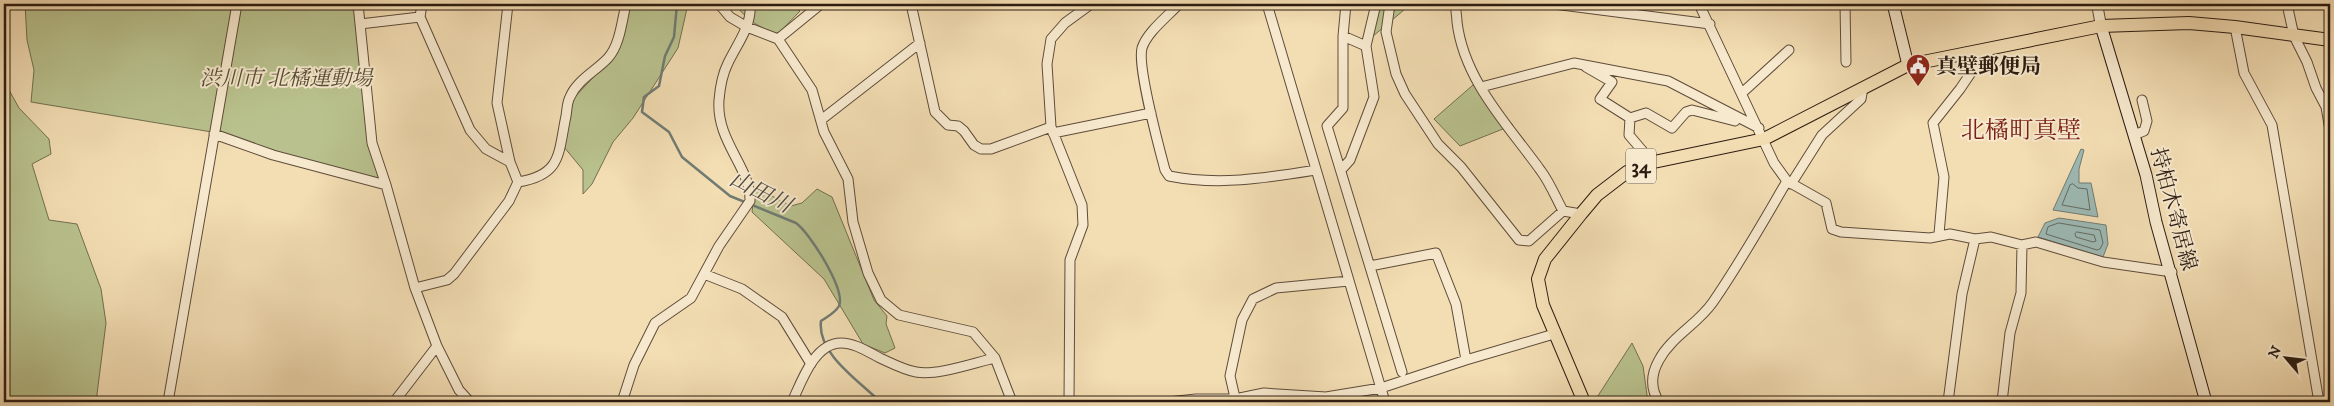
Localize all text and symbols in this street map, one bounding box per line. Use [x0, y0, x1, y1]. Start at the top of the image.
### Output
public building icon: 真壁郵便局 [1905, 53, 1931, 87]
place label: 真壁郵便局 [1936, 54, 2041, 80]
park label: 渋川市 北橘運動場 [200, 66, 374, 92]
district label: 北橘町真壁 [1961, 116, 2081, 146]
street label: 持柏木寄居線 [2144, 145, 2202, 273]
road number: 34 [1626, 148, 1656, 184]
water label: 山田川 [725, 165, 798, 220]
north arrow [2262, 334, 2312, 384]
text: N [2265, 343, 2286, 362]

